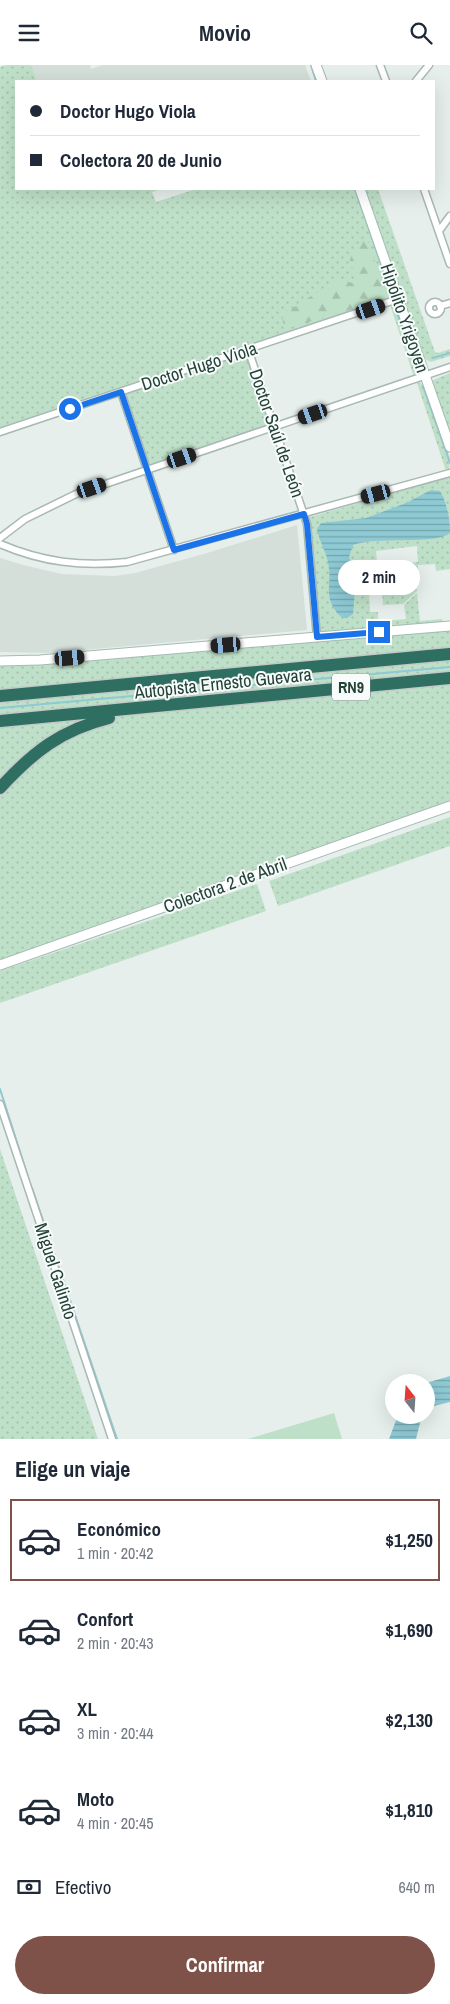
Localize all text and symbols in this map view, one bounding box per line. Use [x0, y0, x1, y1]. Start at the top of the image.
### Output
text: Movio [199, 18, 251, 48]
icon: menu [15, 19, 43, 47]
icon: search [407, 19, 435, 47]
text: Doctor Hugo Viola [60, 98, 196, 124]
text: Colectora 20 de Junio [60, 147, 222, 173]
street label: Hipólito Yrigoyen [375, 260, 435, 376]
car [354, 297, 387, 321]
street label: Doctor Hugo Viola [138, 336, 260, 396]
street label: Doctor Saúl de León [243, 365, 311, 501]
route start [59, 398, 81, 420]
car [296, 402, 329, 426]
car [165, 446, 198, 470]
car [75, 476, 108, 500]
car [359, 483, 392, 505]
callout: 2 min [338, 559, 420, 595]
text: 2 min [362, 566, 396, 588]
route end [368, 621, 390, 643]
car [210, 636, 241, 654]
car [54, 649, 85, 667]
street label: Autopista Ernesto Guevara [132, 661, 313, 705]
road number: RN9 [332, 673, 370, 701]
street label: Colectora 2 de Abril [160, 851, 290, 919]
street label: Miguel Galindo [29, 1220, 83, 1322]
north arrow [385, 1374, 435, 1424]
map controls [385, 1374, 435, 1424]
text: Elige un viaje [15, 1454, 130, 1484]
text: Económico [77, 1516, 161, 1542]
icon: car [17, 1518, 62, 1563]
text: $1,250 [385, 1527, 433, 1553]
text: 1 min · 20:42 [77, 1542, 154, 1564]
text: Confort [77, 1606, 133, 1632]
icon: car [17, 1608, 62, 1653]
text: $1,690 [385, 1617, 433, 1643]
text: 2 min · 20:43 [77, 1632, 154, 1654]
text: XL [77, 1696, 97, 1722]
icon: car [17, 1698, 62, 1743]
text: $2,130 [385, 1707, 433, 1733]
text: 3 min · 20:44 [77, 1722, 154, 1744]
text: Moto [77, 1786, 114, 1812]
icon: car [17, 1788, 62, 1833]
text: $1,810 [385, 1797, 433, 1823]
text: 4 min · 20:45 [77, 1812, 154, 1834]
icon: cash [15, 1873, 43, 1901]
text: Efectivo [55, 1874, 111, 1900]
text: 640 m [399, 1876, 435, 1898]
button: Confirmar [15, 1936, 435, 1994]

